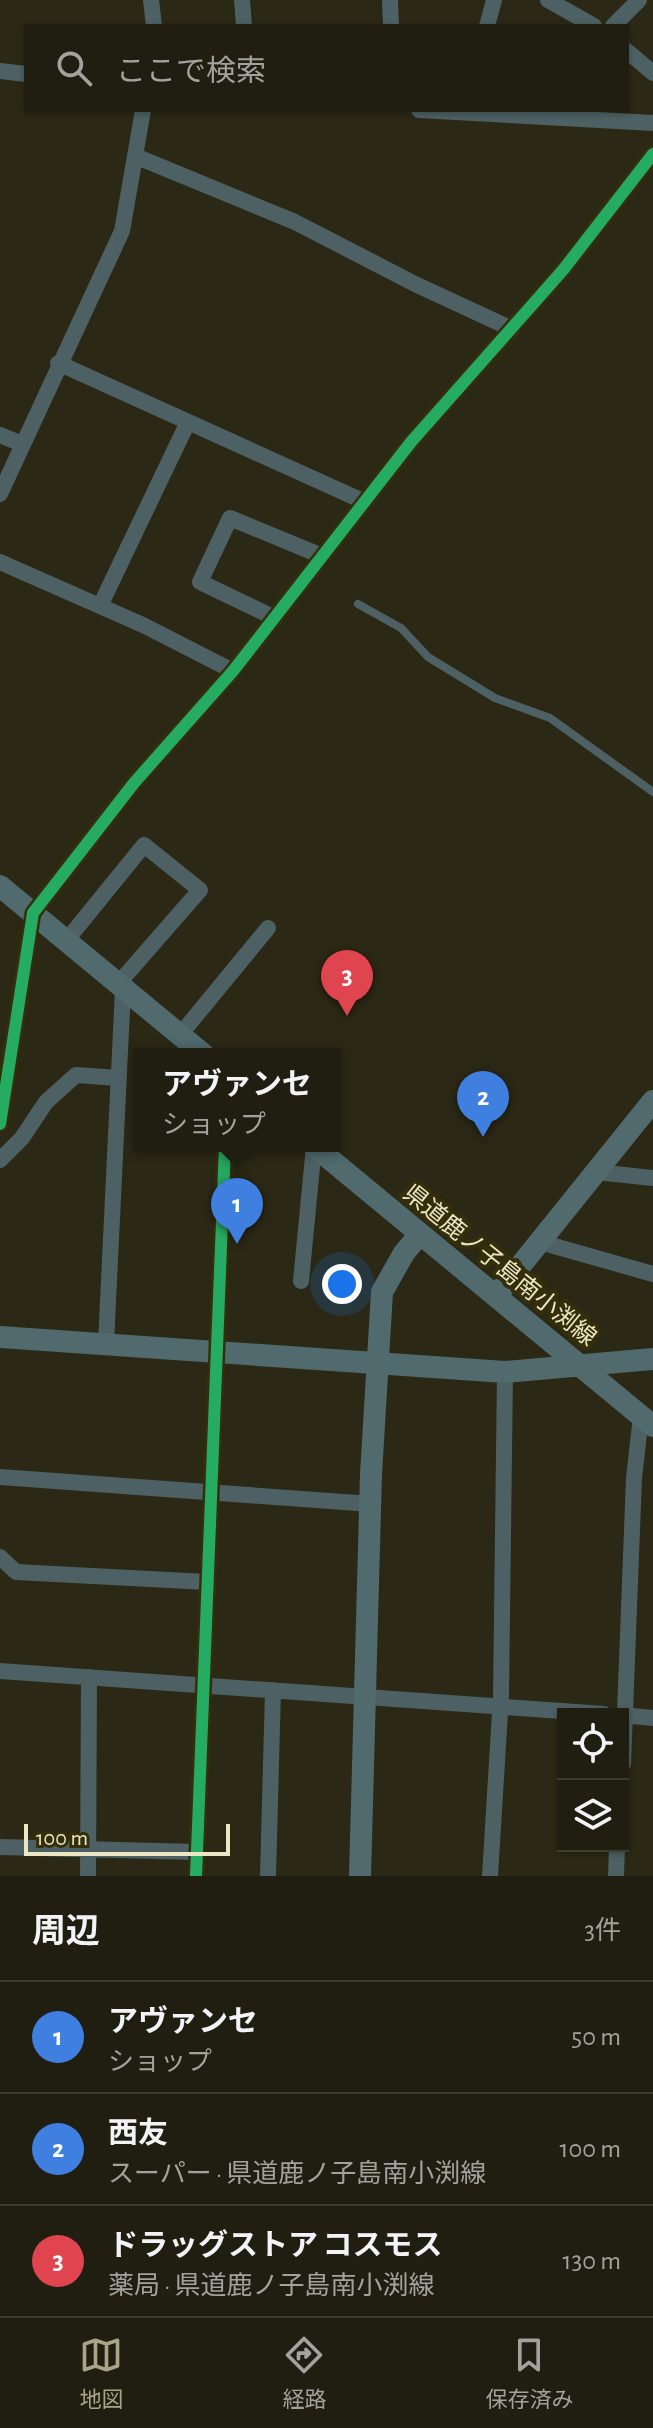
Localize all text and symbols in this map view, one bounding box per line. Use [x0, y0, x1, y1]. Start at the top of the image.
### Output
search box [24, 24, 629, 112]
icon: search [52, 46, 96, 90]
text: ここで検索 [116, 57, 266, 87]
pin: 3 [321, 950, 373, 1016]
popup [133, 1048, 341, 1152]
text: アヴァンセ [162, 1070, 312, 1100]
pin: 2 [457, 1071, 509, 1137]
text: ショップ [162, 1112, 266, 1138]
pin: 1 [211, 1178, 263, 1244]
street label: 県道鹿ノ子島南小渕線 [399, 1179, 601, 1351]
your location [322, 1264, 362, 1304]
map controls [557, 1708, 629, 1852]
button: locate [557, 1708, 629, 1780]
button: layers [557, 1780, 629, 1852]
scale bar [24, 1820, 230, 1856]
text: 100 m [36, 1827, 88, 1849]
text: 周辺 [32, 1915, 100, 1949]
text: 3件 [584, 1918, 621, 1944]
text: アヴァンセ [108, 2007, 258, 2037]
text: 1 [53, 2024, 63, 2050]
text: 50 m [571, 2024, 621, 2050]
text: ショップ [108, 2049, 212, 2075]
text: 西友 [108, 2119, 168, 2149]
text: 2 [52, 2136, 64, 2162]
text: 100 m [560, 2136, 621, 2162]
text: スーパー · 県道鹿ノ子島南小渕線 [108, 2161, 486, 2187]
text: ドラッグストア コスモス [108, 2231, 443, 2261]
text: 3 [52, 2248, 64, 2274]
text: 130 m [563, 2248, 621, 2274]
text: 薬局 · 県道鹿ノ子島南小渕線 [108, 2273, 435, 2299]
tab: 地図 [79, 2333, 124, 2413]
tab: 経路 [282, 2333, 327, 2413]
tab: 保存済み [485, 2333, 574, 2413]

